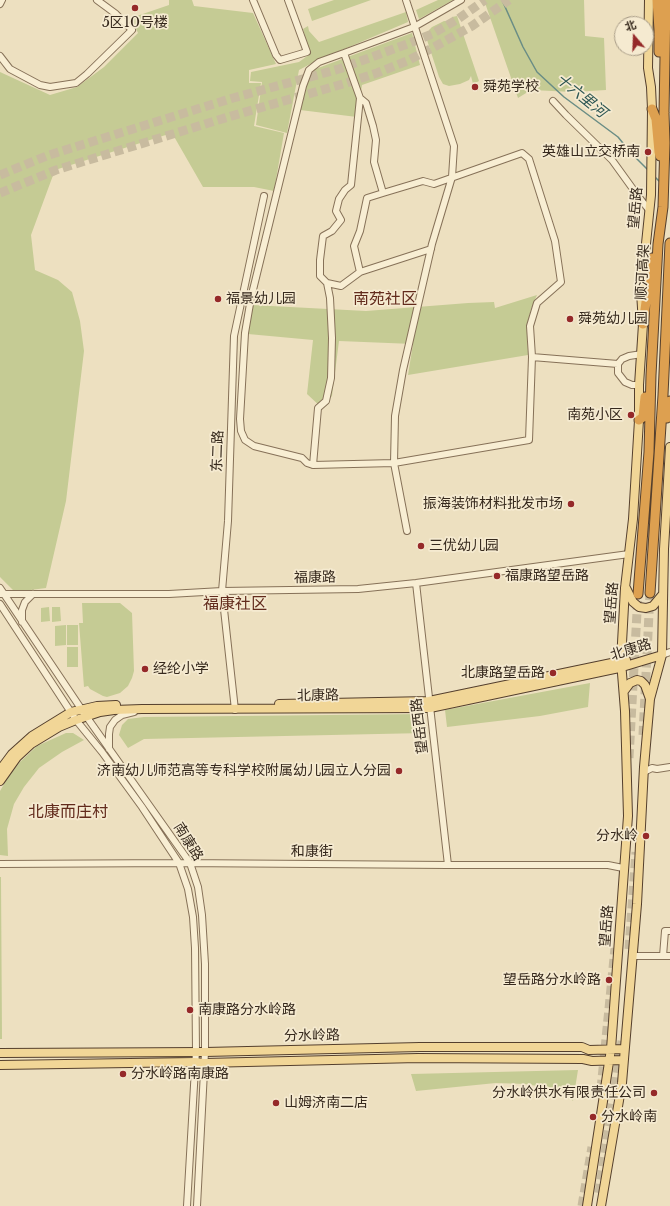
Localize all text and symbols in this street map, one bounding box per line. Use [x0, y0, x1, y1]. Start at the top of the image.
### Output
marker: 5区10号楼 [130, 3, 140, 13]
place label: 5区10号楼 [102, 15, 168, 31]
north arrow [614, 16, 654, 56]
text: 北 [623, 17, 638, 34]
water label: 十六里河 [552, 70, 610, 122]
place label: 舜苑学校 [483, 79, 539, 95]
marker: 舜苑学校 [470, 82, 480, 92]
place label: 英雄山立交桥南 [542, 144, 640, 160]
marker: 英雄山立交桥南 [643, 147, 653, 157]
street label: 望岳路 [626, 186, 646, 230]
street label: 顺河高架 [633, 244, 653, 300]
district label: 南苑社区 [353, 289, 417, 309]
place label: 福景幼儿园 [226, 291, 296, 307]
marker: 福景幼儿园 [213, 294, 223, 304]
place label: 舜苑幼儿园 [578, 311, 648, 327]
marker: 舜苑幼儿园 [565, 314, 575, 324]
place label: 南苑小区 [567, 407, 623, 423]
marker: 南苑小区 [626, 410, 636, 420]
street label: 东二路 [209, 430, 227, 472]
place label: 振海装饰材料批发市场 [423, 496, 563, 512]
marker: 振海装饰材料批发市场 [566, 499, 576, 509]
place label: 三优幼儿园 [429, 538, 499, 554]
marker: 三优幼儿园 [416, 541, 426, 551]
place label: 福康路望岳路 [505, 568, 589, 584]
street label: 福康路 [294, 569, 336, 587]
marker: 福康路望岳路 [492, 571, 502, 581]
street label: 望岳路 [602, 581, 622, 625]
district label: 福康社区 [203, 594, 267, 614]
street label: 北康路 [608, 636, 654, 664]
place label: 经纶小学 [153, 661, 209, 677]
marker: 经纶小学 [140, 664, 150, 674]
place label: 北康路望岳路 [461, 665, 545, 681]
marker: 北康路望岳路 [548, 668, 558, 678]
street label: 北康路 [297, 687, 339, 705]
street label: 望岳西路 [408, 697, 432, 755]
place label: 济南幼儿师范高等专科学校附属幼儿园立人分园 [97, 763, 391, 779]
marker: 济南幼儿师范高等专科学校附属幼儿园立人分园 [394, 766, 404, 776]
district label: 北康而庄村 [28, 802, 108, 822]
street label: 南康路 [170, 820, 206, 864]
place label: 分水岭 [596, 828, 638, 844]
marker: 分水岭 [641, 831, 651, 841]
street label: 和康街 [291, 844, 333, 860]
street label: 望岳路 [597, 904, 617, 948]
place label: 望岳路分水岭路 [503, 972, 601, 988]
marker: 望岳路分水岭路 [604, 975, 614, 985]
place label: 南康路分水岭路 [198, 1002, 296, 1018]
marker: 南康路分水岭路 [185, 1005, 195, 1015]
street label: 分水岭路 [284, 1027, 340, 1045]
place label: 分水岭路南康路 [131, 1066, 229, 1082]
marker: 分水岭路南康路 [118, 1069, 128, 1079]
place label: 分水岭供水有限责任公司 [492, 1085, 646, 1101]
marker: 分水岭供水有限责任公司 [649, 1088, 659, 1098]
place label: 山姆济南二店 [284, 1095, 368, 1111]
marker: 山姆济南二店 [271, 1098, 281, 1108]
place label: 分水岭南 [601, 1109, 657, 1125]
marker: 分水岭南 [588, 1112, 598, 1122]

